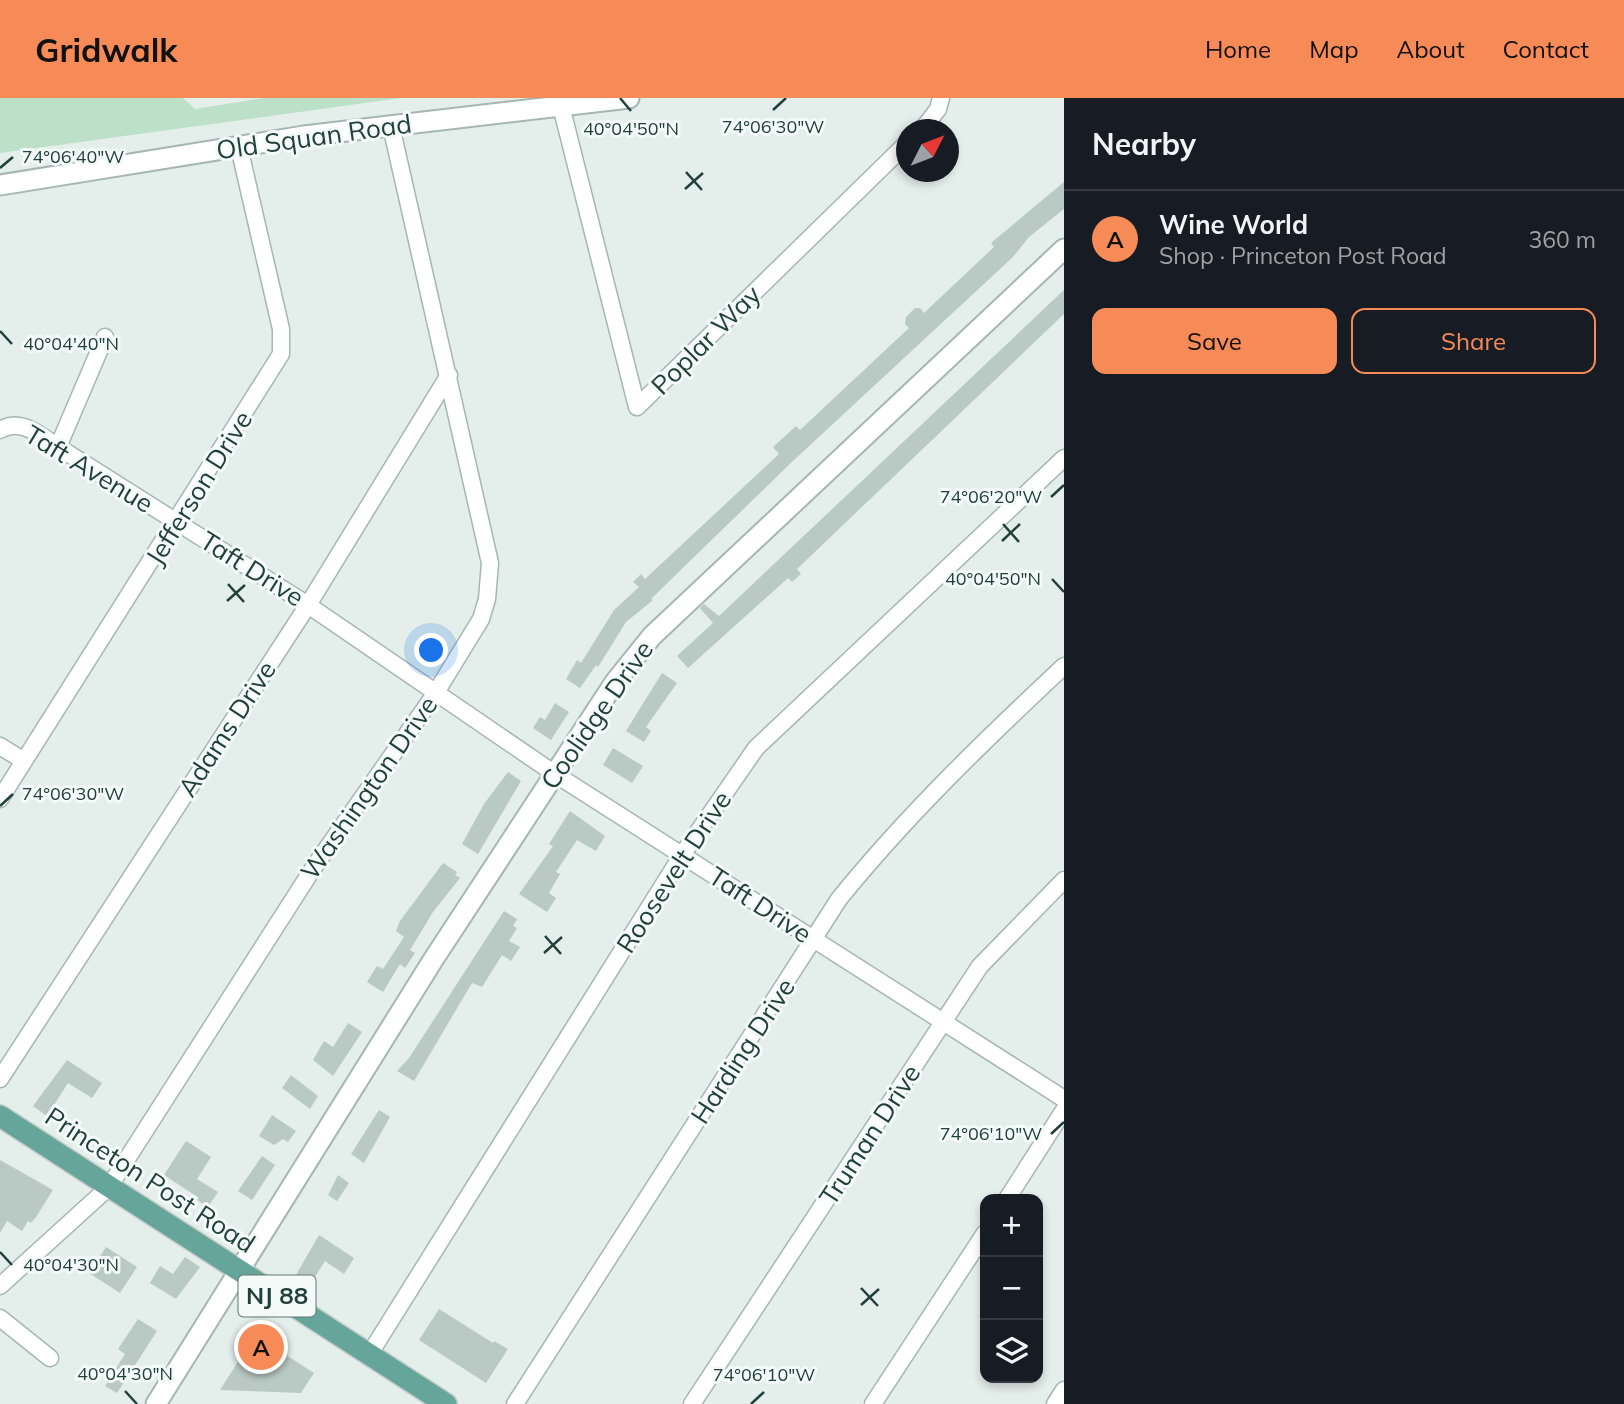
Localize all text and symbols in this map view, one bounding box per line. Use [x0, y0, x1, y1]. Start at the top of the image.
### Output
text: Gridwalk [35, 29, 178, 70]
text: Home [1205, 34, 1271, 64]
text: Map [1309, 34, 1359, 64]
text: About [1397, 34, 1465, 64]
text: Contact [1503, 34, 1589, 64]
street label: Old Squan Road [214, 106, 414, 167]
text: 74°06'30"W [722, 115, 824, 138]
text: 40°04'50"N [583, 117, 679, 140]
north arrow [896, 119, 959, 182]
text: Nearby [1092, 125, 1196, 163]
text: 74°06'40"W [22, 145, 124, 168]
text: Wine World [1159, 208, 1308, 241]
text: A [1106, 225, 1124, 254]
text: 360 m [1528, 225, 1596, 254]
text: Shop · Princeton Post Road [1159, 241, 1447, 270]
street label: Poplar Way [644, 278, 767, 401]
button: Save [1092, 308, 1337, 374]
button: Share [1351, 308, 1596, 374]
text: 40°04'40"N [23, 332, 119, 355]
street label: Jefferson Drive [138, 405, 259, 571]
street label: Taft Avenue [19, 417, 159, 520]
text: 74°06'20"W [940, 485, 1042, 508]
street label: Taft Drive [194, 524, 310, 613]
text: 40°04'50"N [945, 567, 1041, 590]
your location [414, 633, 448, 667]
street label: Coolidge Drive [533, 634, 660, 795]
street label: Adams Drive [170, 655, 283, 803]
street label: Washington Drive [293, 689, 444, 886]
text: 74°06'30"W [22, 782, 124, 805]
street label: Roosevelt Drive [609, 784, 738, 959]
street label: Taft Drive [703, 859, 818, 950]
street label: Harding Drive [683, 972, 802, 1130]
street label: Truman Drive [812, 1058, 927, 1211]
street label: Princeton Post Road [39, 1099, 261, 1260]
text: 74°06'10"W [940, 1122, 1042, 1145]
map controls [980, 1194, 1043, 1383]
button: + [980, 1194, 1043, 1257]
text: 40°04'30"N [23, 1253, 119, 1276]
button: − [980, 1257, 1043, 1320]
road number: NJ 88 [238, 1276, 316, 1316]
button: layers [980, 1320, 1043, 1383]
pin: A [238, 1321, 284, 1373]
text: 40°04'30"N [77, 1362, 173, 1385]
text: 74°06'10"W [713, 1363, 815, 1386]

